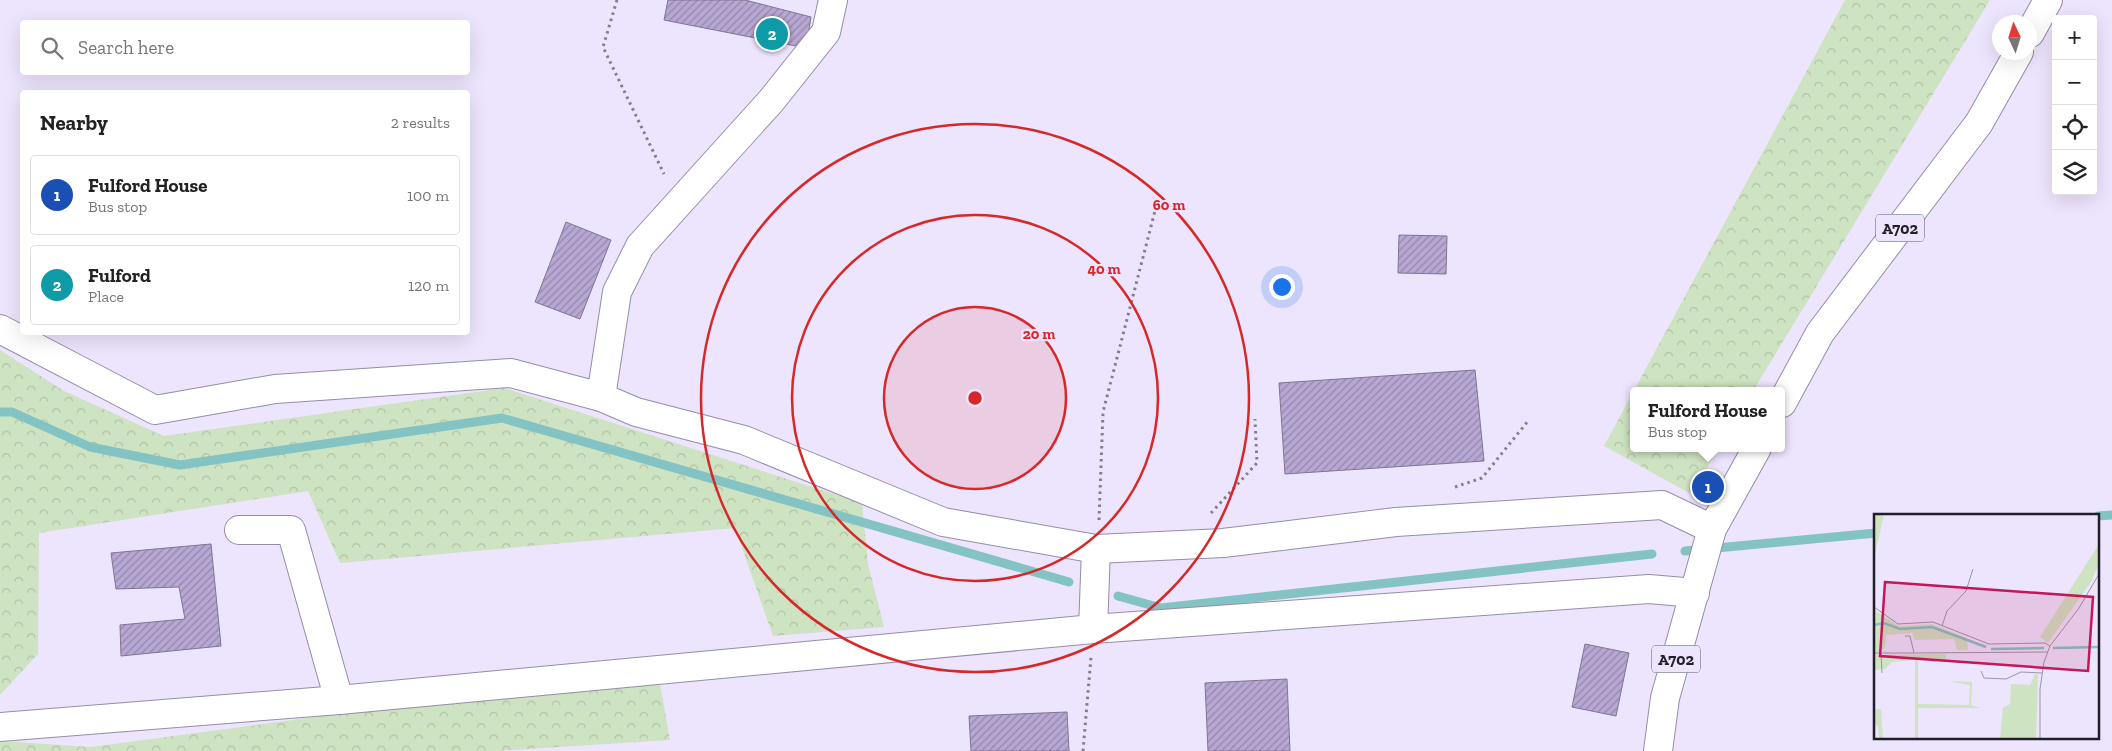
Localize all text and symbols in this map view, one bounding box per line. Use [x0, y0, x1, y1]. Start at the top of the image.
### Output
pin: 2 [756, 15, 788, 53]
north arrow [1992, 15, 2037, 60]
map controls [2052, 15, 2097, 195]
button: + [2052, 15, 2097, 60]
search box [20, 20, 470, 75]
icon: search [38, 34, 66, 62]
text: Search here [78, 36, 174, 59]
button: − [2052, 60, 2097, 105]
button: locate [2052, 105, 2097, 150]
text: Nearby [40, 110, 108, 135]
text: 2 results [391, 113, 450, 132]
button: layers [2052, 150, 2097, 195]
text: Fulford House [88, 174, 207, 197]
text: 1 [54, 186, 60, 205]
text: 100 m [407, 186, 449, 205]
text: 60 m [1153, 196, 1185, 214]
text: Bus stop [88, 197, 147, 216]
road number: A702 [1876, 214, 1924, 242]
text: 40 m [1087, 260, 1121, 278]
text: Fulford [88, 264, 151, 287]
your location [1269, 274, 1295, 300]
text: 2 [53, 276, 61, 295]
text: 120 m [408, 276, 449, 295]
text: Place [88, 287, 124, 306]
text: 20 m [1023, 325, 1055, 343]
popup [1630, 387, 1785, 452]
centre of rings [966, 389, 984, 407]
text: Fulford House [1648, 399, 1767, 422]
text: Bus stop [1648, 422, 1707, 441]
pin: 1 [1692, 468, 1724, 506]
inset map [1874, 514, 2100, 738]
road number: A702 [1652, 646, 1700, 672]

